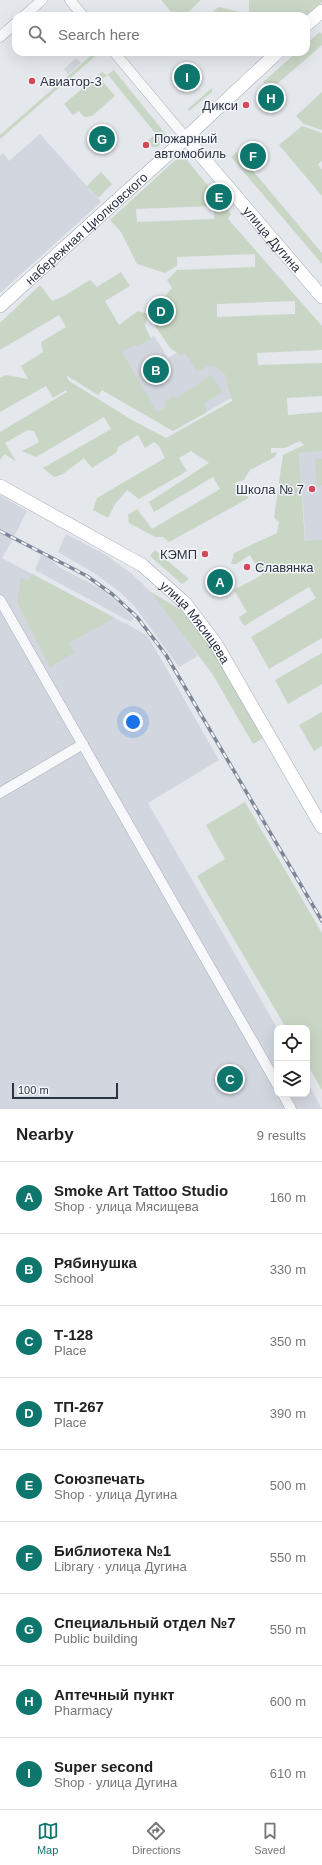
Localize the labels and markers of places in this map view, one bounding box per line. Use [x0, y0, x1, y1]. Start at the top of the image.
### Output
pin: I [174, 62, 200, 92]
place label: Авиатор-3 [40, 74, 102, 89]
marker: Авиатор-3 [27, 76, 37, 86]
pin: H [258, 83, 284, 113]
place label: Дикси [202, 98, 238, 113]
marker: Дикси [241, 100, 251, 110]
pin: G [89, 124, 115, 154]
place label: Пожарный автомобиль [154, 131, 226, 161]
marker: Пожарный автомобиль [141, 140, 151, 150]
pin: F [240, 141, 266, 171]
pin: E [206, 182, 232, 212]
pin: D [148, 296, 174, 326]
pin: B [143, 355, 169, 385]
place label: Школа № 7 [236, 482, 304, 497]
marker: Школа № 7 [307, 484, 317, 494]
place label: КЭМП [160, 547, 197, 562]
marker: КЭМП [200, 549, 210, 559]
place label: Славянка [255, 560, 314, 575]
marker: Славянка [242, 562, 252, 572]
pin: A [207, 567, 233, 597]
pin: C [217, 1064, 243, 1094]

